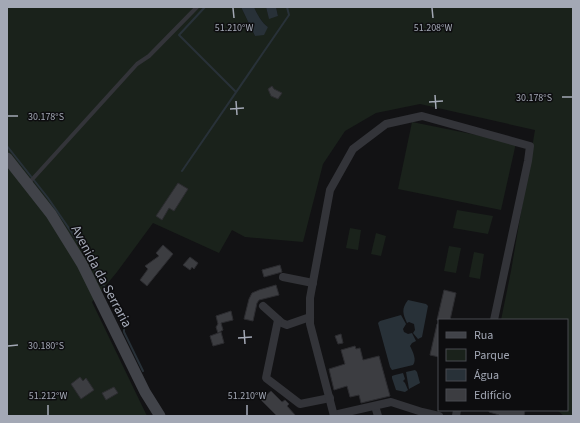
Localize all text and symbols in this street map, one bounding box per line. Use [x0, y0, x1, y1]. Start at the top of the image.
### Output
text: 51.210°W [215, 21, 253, 35]
text: 51.208°W [414, 21, 452, 35]
text: 30.178°S [516, 91, 552, 105]
text: 30.178°S [28, 110, 64, 124]
street label: Avenida da Serraria [66, 222, 137, 331]
legend [438, 319, 568, 411]
text: Rua [474, 327, 493, 344]
text: 30.180°S [28, 339, 64, 353]
text: Parque [474, 347, 510, 364]
text: Água [474, 367, 499, 384]
text: Edifício [474, 387, 511, 404]
text: 51.212°W [29, 389, 67, 403]
text: 51.210°W [228, 389, 266, 403]

